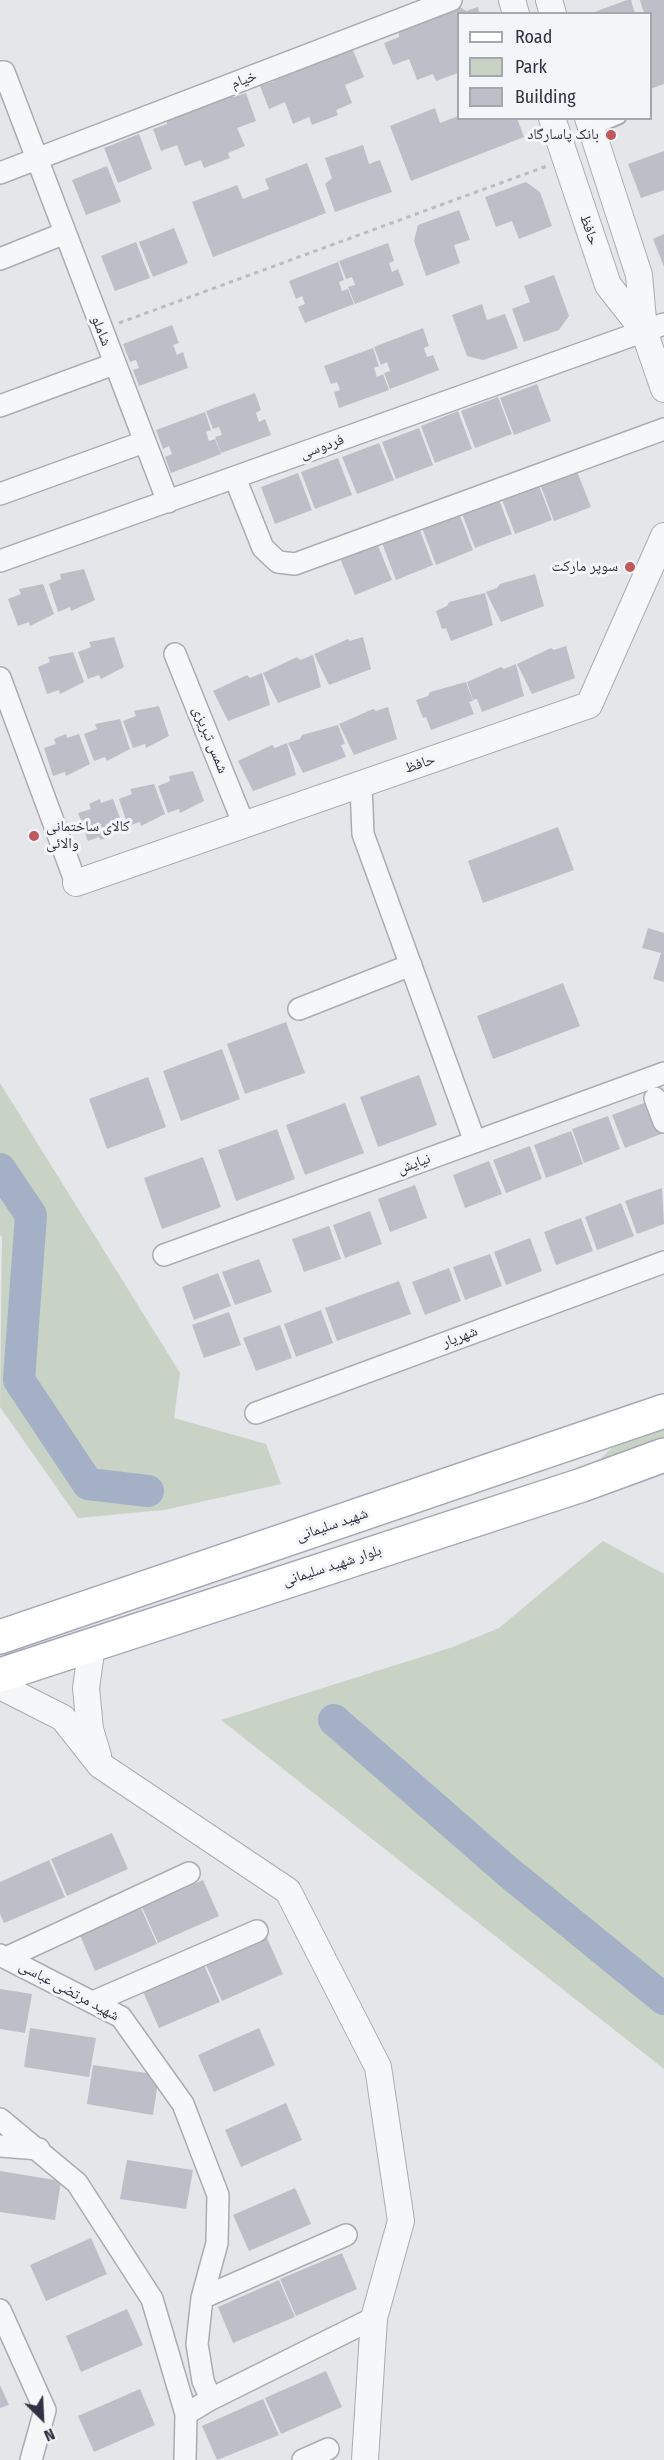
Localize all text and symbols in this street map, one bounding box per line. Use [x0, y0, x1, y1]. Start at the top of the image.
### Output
legend [457, 12, 652, 120]
text: Road [515, 26, 552, 48]
text: Park [515, 56, 547, 78]
street label: خیام [229, 67, 259, 93]
text: Building [515, 86, 576, 108]
place label: بانک پاسارگاد [527, 126, 599, 144]
marker: بانک پاسارگاد [604, 128, 618, 142]
street label: حافظ [575, 212, 603, 248]
street label: شاملو [87, 313, 115, 349]
street label: فردوسی [297, 431, 347, 463]
place label: سوپر مارکت [551, 558, 618, 576]
marker: سوپر مارکت [623, 560, 637, 574]
street label: شمس تبریزی [188, 704, 232, 776]
street label: حافظ [402, 750, 438, 778]
place label: کالای ساختمانی والائی [46, 818, 130, 853]
marker: کالای ساختمانی والائی [27, 829, 41, 843]
street label: نیایش [395, 1150, 433, 1178]
street label: شهریار [440, 1322, 480, 1352]
street label: شهید سلیمانی [294, 1504, 370, 1546]
street label: بلوار شهید سلیمانی [280, 1542, 384, 1590]
street label: شهید مرتضی عباسی [16, 1957, 122, 2025]
north arrow [12, 2388, 72, 2448]
text: N [41, 2424, 58, 2446]

